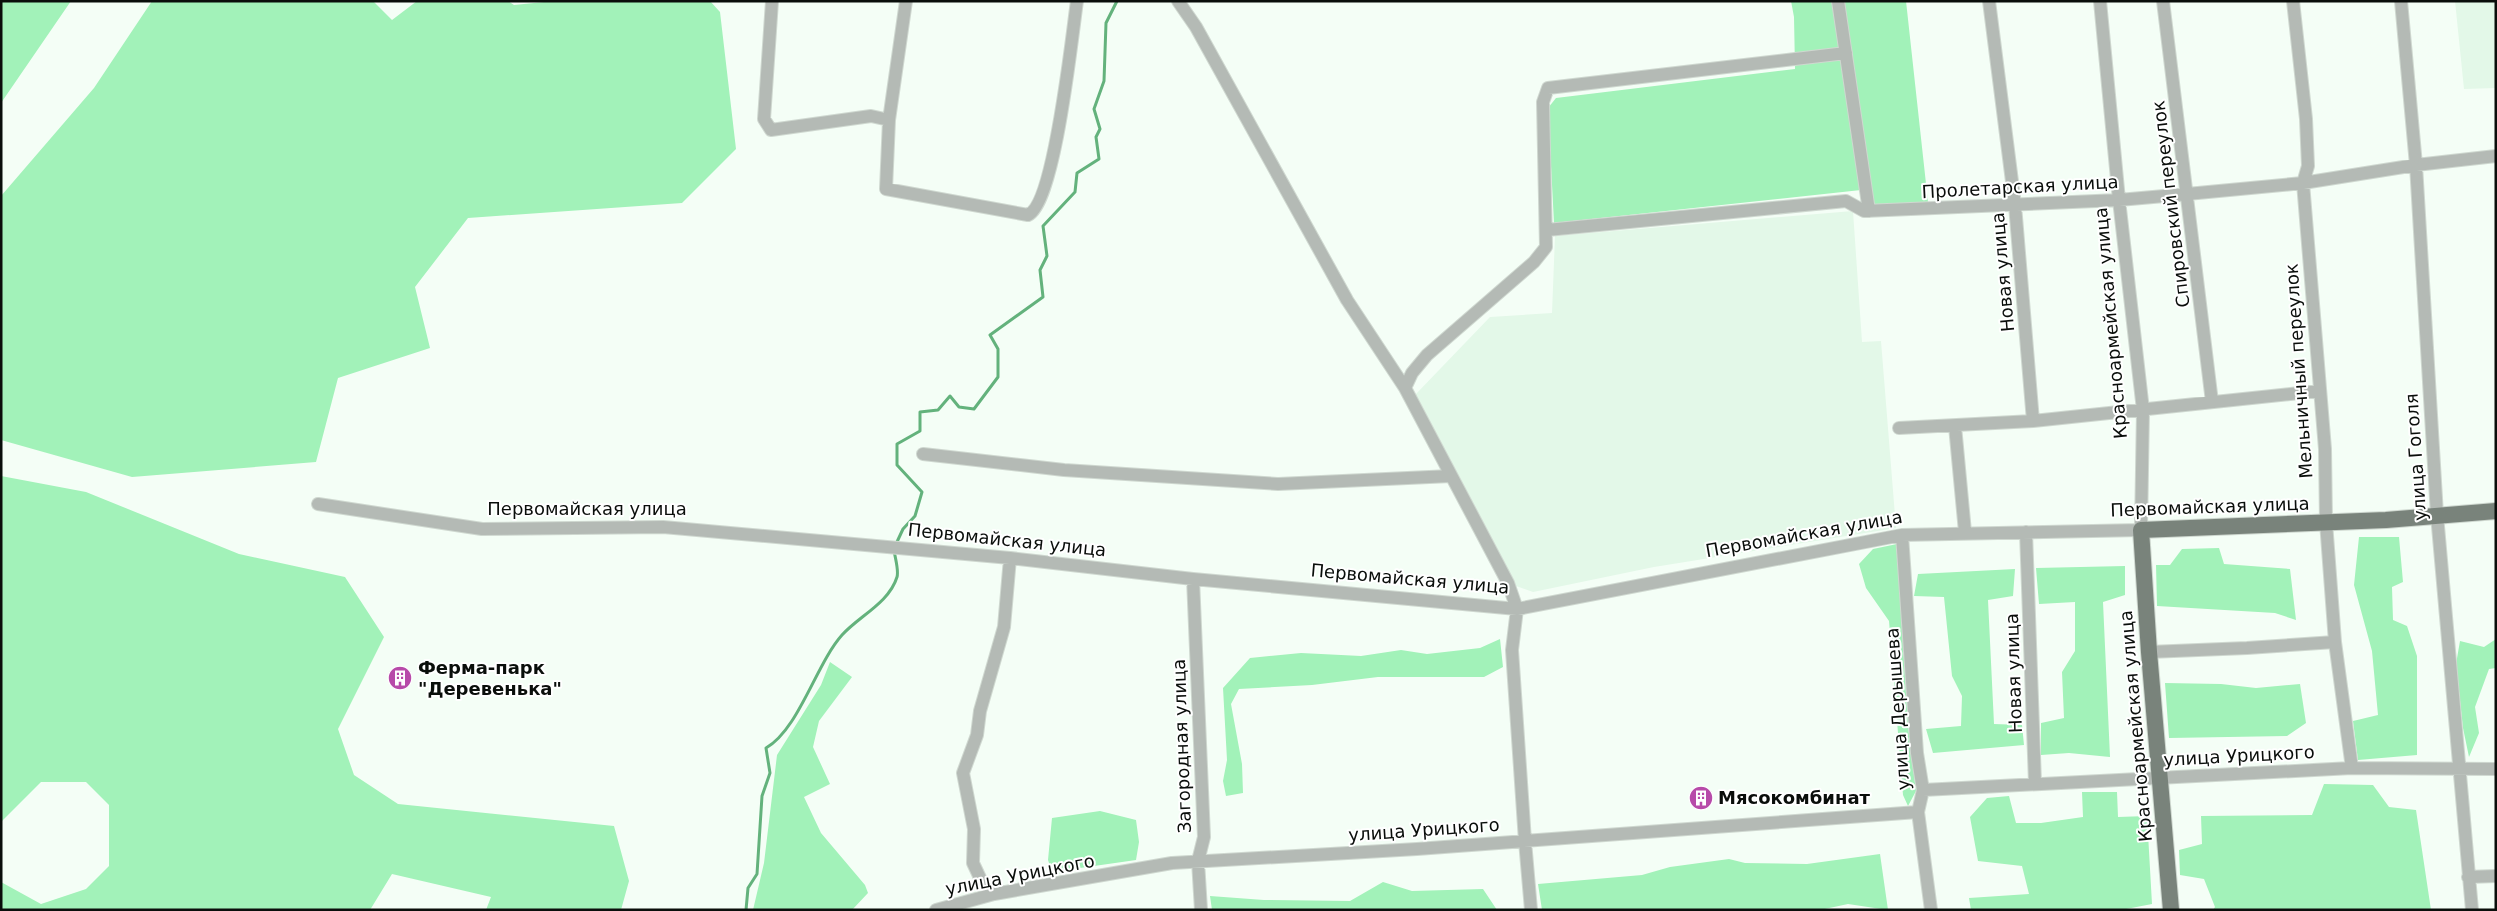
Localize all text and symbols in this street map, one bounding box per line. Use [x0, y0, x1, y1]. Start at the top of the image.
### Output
street label: Спировский переулок [2147, 99, 2194, 309]
street label: Пролетарская улица [1921, 171, 2119, 202]
street label: Красноармейская улица [2090, 206, 2131, 440]
street label: Новая улица [1987, 211, 2018, 333]
street label: Мельничный переулок [2280, 263, 2316, 479]
street label: улица Гоголя [2401, 393, 2430, 521]
street label: Первомайская улица [2110, 493, 2310, 520]
street label: Первомайская улица [487, 498, 687, 519]
street label: Первомайская улица [1704, 506, 1904, 561]
street label: Первомайская улица [907, 519, 1107, 560]
street label: Первомайская улица [1310, 559, 1510, 598]
street label: Красноармейская улица [2115, 609, 2156, 843]
street label: Новая улица [2001, 613, 2026, 733]
street label: улица Дерышева [1881, 627, 1914, 791]
place label: Ферма-парк "Деревенька" [418, 657, 562, 699]
street label: Загородная улица [1168, 658, 1195, 834]
building icon: Ферма-парк "Деревенька" [387, 665, 413, 691]
street label: улица Урицкого [2163, 741, 2315, 770]
building icon: Мясокомбинат [1688, 785, 1714, 811]
place label: Мясокомбинат [1718, 787, 1871, 808]
street label: улица Урицкого [1348, 814, 1500, 845]
street label: улица Урицкого [944, 850, 1096, 899]

